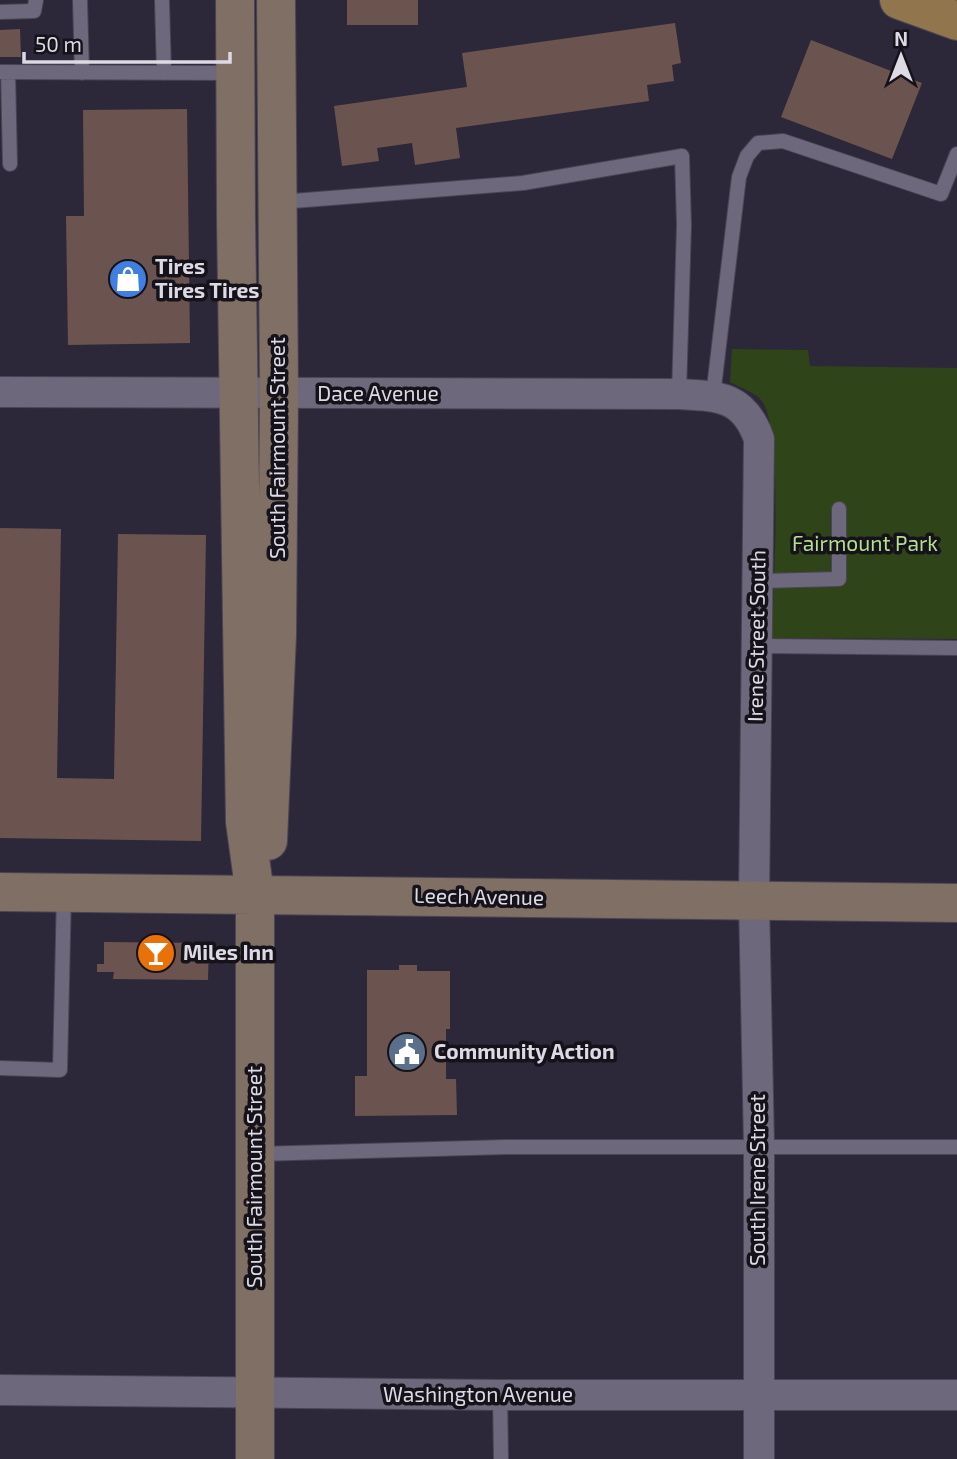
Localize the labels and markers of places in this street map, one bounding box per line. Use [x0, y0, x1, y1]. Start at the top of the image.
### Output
place label: Tires Tires Tires [155, 253, 260, 302]
shop icon: Tires Tires Tires [107, 258, 149, 300]
bar icon: Miles Inn [135, 932, 177, 974]
place label: Miles Inn [183, 939, 274, 964]
public building icon: Community Action [386, 1031, 428, 1073]
place label: Community Action [434, 1038, 615, 1064]

